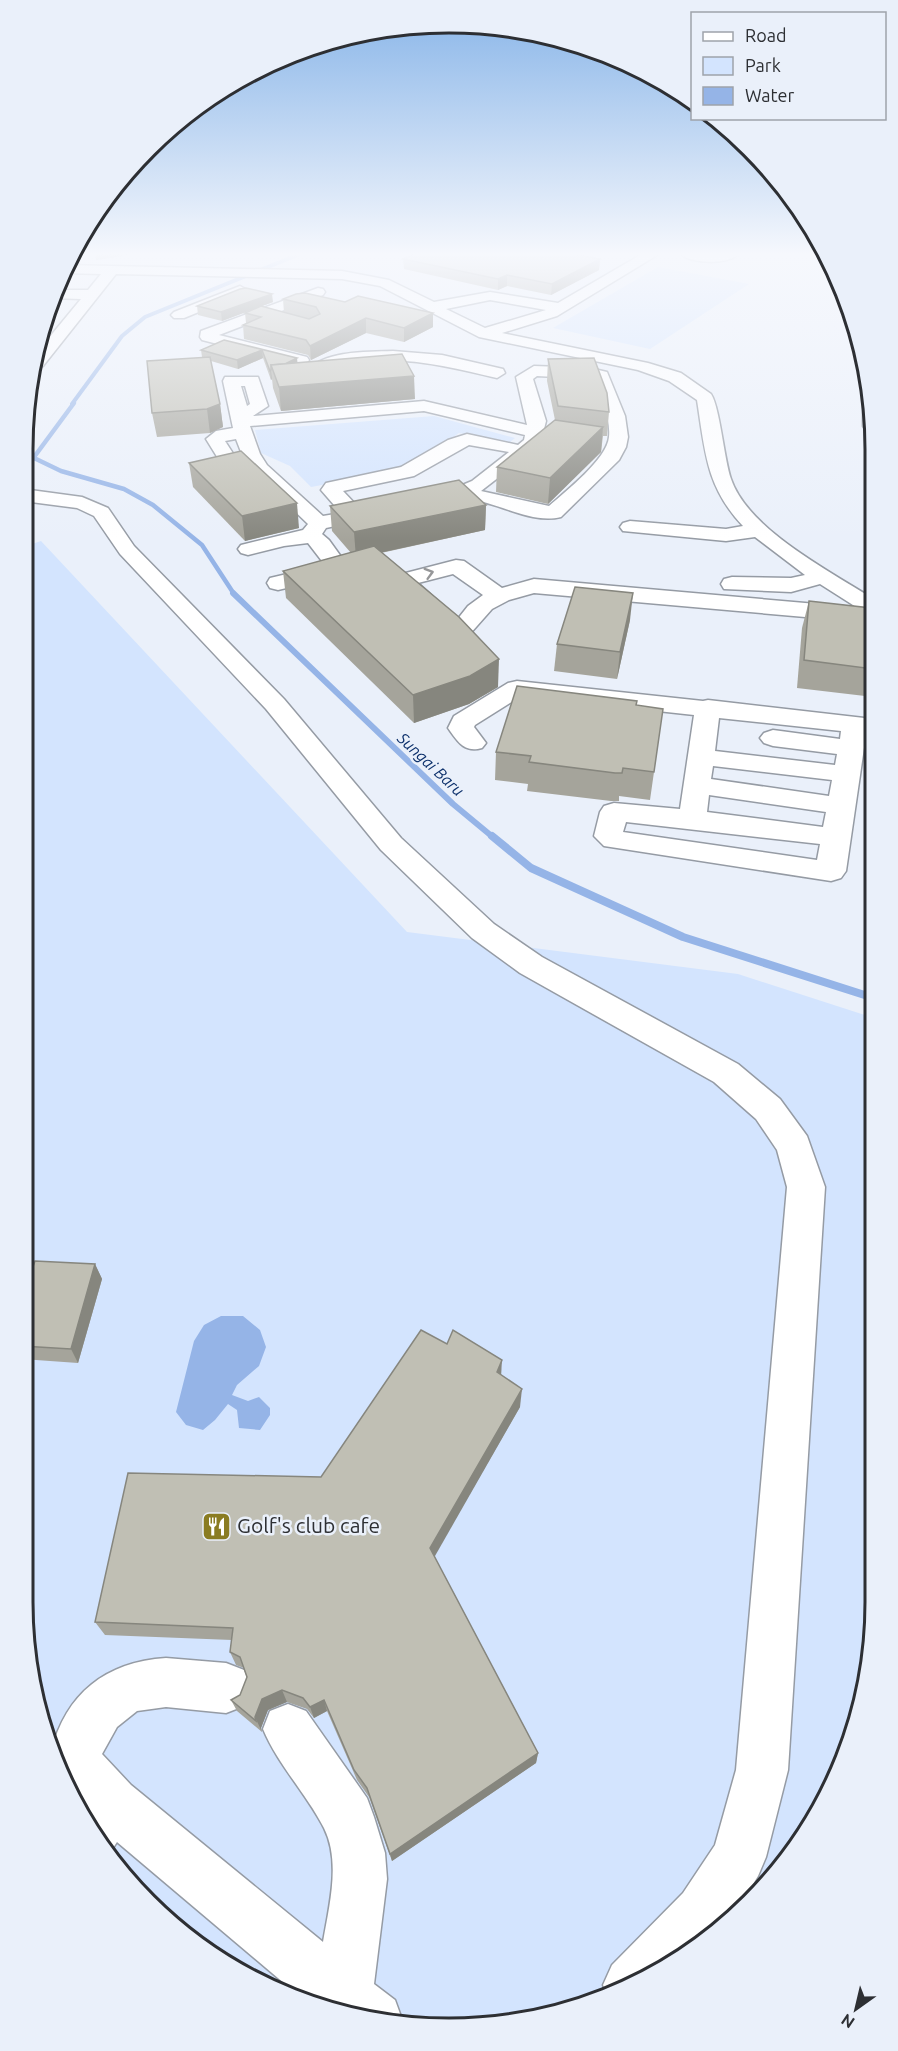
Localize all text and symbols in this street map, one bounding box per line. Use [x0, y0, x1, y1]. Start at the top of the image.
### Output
legend [691, 12, 886, 120]
text: Road [745, 25, 787, 45]
text: Park [745, 55, 781, 75]
text: Water [745, 85, 795, 105]
one-way arrow [424, 568, 434, 581]
water label: Sungai Baru [393, 728, 468, 799]
restaurant icon: Golf's club cafe [200, 1510, 232, 1542]
place label: Golf's club cafe [237, 1513, 380, 1537]
north arrow [826, 1979, 886, 2039]
text: N [838, 2011, 858, 2032]

